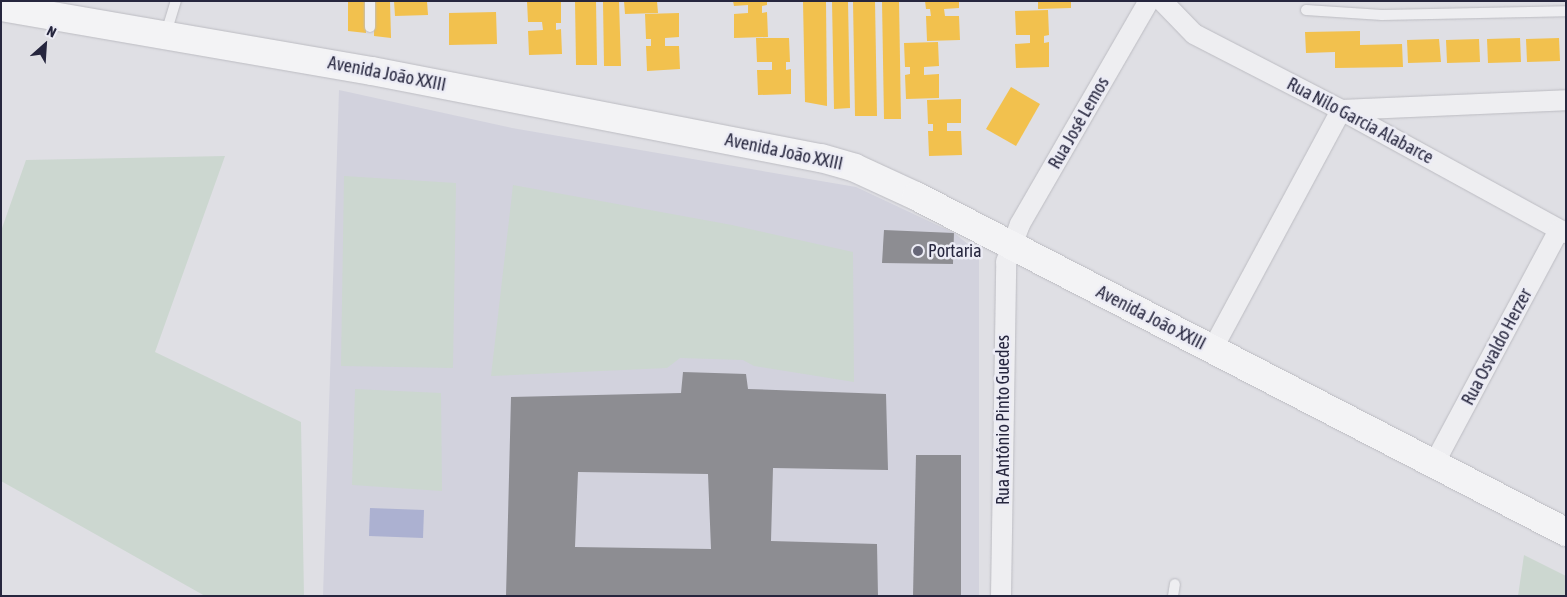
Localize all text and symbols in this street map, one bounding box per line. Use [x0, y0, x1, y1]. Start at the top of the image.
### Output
north arrow [20, 20, 70, 70]
text: N [44, 23, 59, 41]
street label: Avenida João XXIII [326, 52, 448, 96]
street label: Rua José Lemos [1044, 73, 1114, 173]
street label: Rua Nilo Garcia Alabarce [1283, 73, 1437, 169]
street label: Avenida João XXIII [723, 129, 845, 175]
place label: Portaria [928, 240, 982, 262]
marker: Portaria [912, 245, 924, 257]
street label: Avenida João XXIII [1093, 281, 1209, 355]
street label: Rua Osvaldo Herzer [1457, 285, 1537, 409]
street label: Rua Antônio Pinto Guedes [992, 335, 1014, 505]

